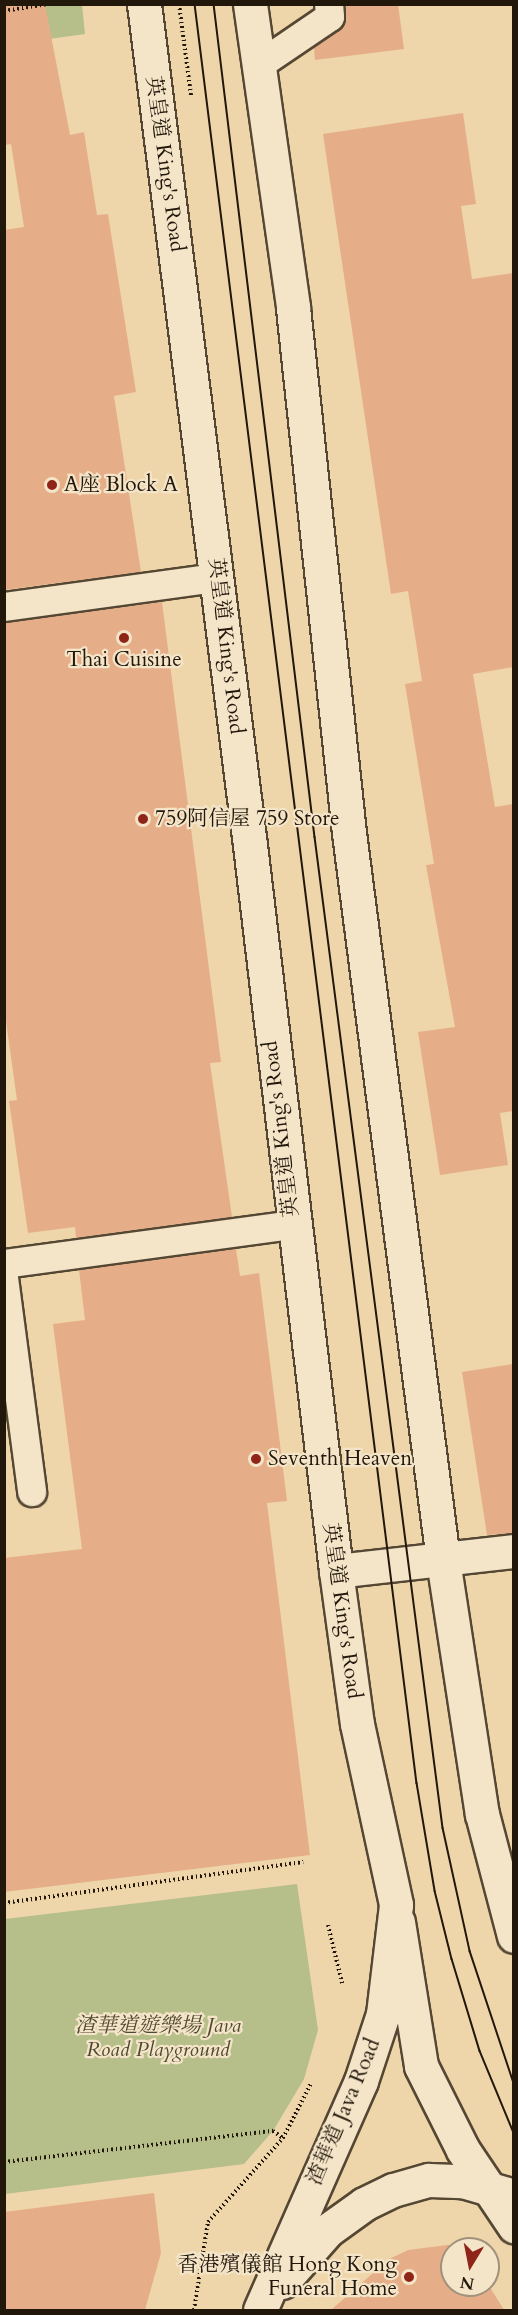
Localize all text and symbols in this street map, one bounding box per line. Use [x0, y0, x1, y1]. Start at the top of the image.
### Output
street label: 英皇道 King's Road [140, 74, 190, 254]
place label: A座 Block A [64, 472, 178, 498]
marker: A座 Block A [45, 478, 59, 492]
street label: 英皇道 King's Road [203, 556, 249, 736]
marker: Thai Cuisine [117, 631, 131, 645]
place label: Thai Cuisine [66, 647, 182, 673]
place label: 759阿信屋 759 Store [155, 806, 340, 832]
marker: 759阿信屋 759 Store [136, 812, 150, 826]
street label: 英皇道 King's Road [258, 1039, 304, 1219]
place label: Seventh Heaven [268, 1446, 412, 1472]
marker: Seventh Heaven [249, 1452, 263, 1466]
street label: 英皇道 King's Road [317, 1521, 367, 1701]
park label: 渣華道遊樂場 Java Road Playground [75, 2013, 241, 2063]
street label: 渣華道 Java Road [302, 2035, 386, 2189]
north arrow [440, 2237, 500, 2297]
place label: 香港殯儀館 Hong Kong Funeral Home [177, 2252, 397, 2302]
marker: 香港殯儀館 Hong Kong Funeral Home [402, 2270, 416, 2284]
text: N [458, 2271, 476, 2295]

